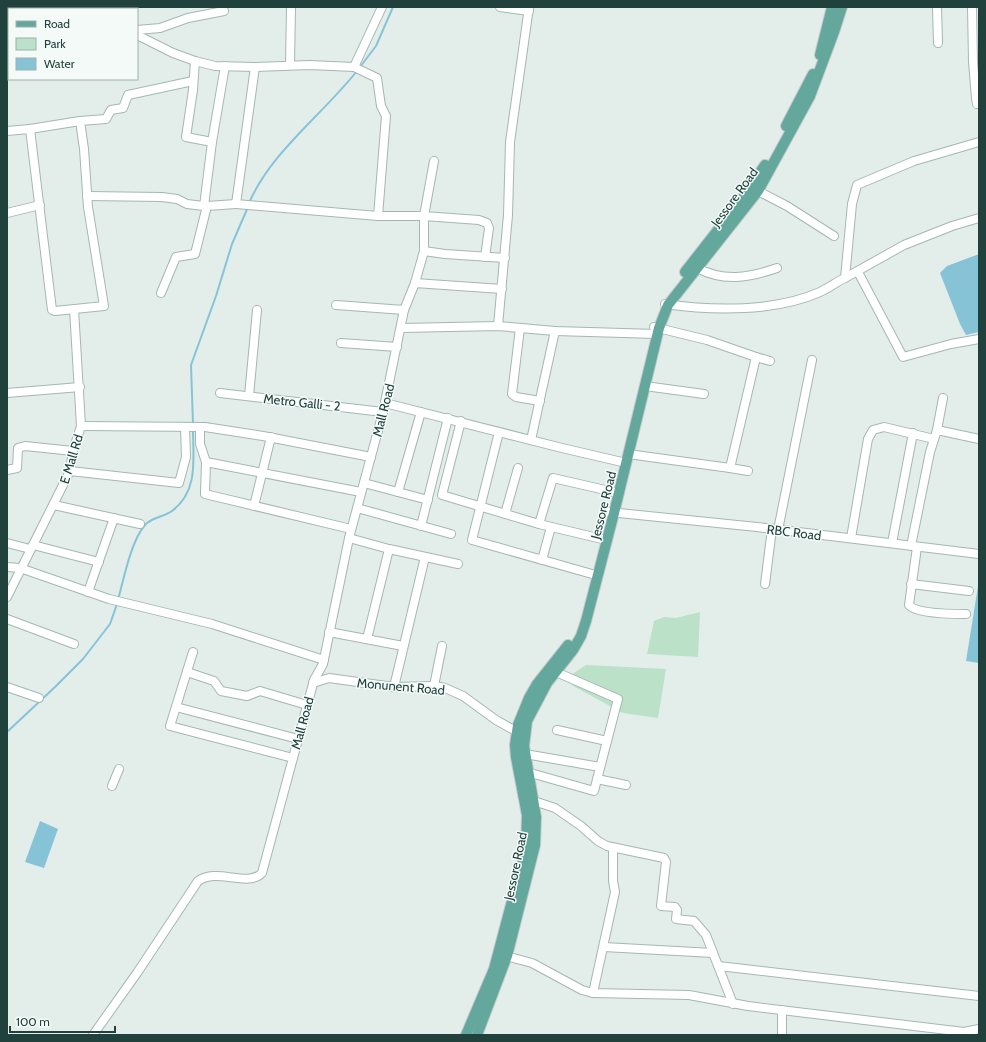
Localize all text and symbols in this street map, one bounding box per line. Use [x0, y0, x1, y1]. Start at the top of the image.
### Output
legend [8, 8, 138, 80]
text: Road [44, 16, 70, 31]
text: Park [44, 36, 66, 51]
text: Water [44, 56, 75, 71]
street label: Jessore Road [707, 164, 761, 231]
street label: Mall Road [369, 382, 397, 438]
street label: Metro Galli - 2 [263, 390, 342, 414]
street label: E Mall Rd [56, 432, 86, 486]
street label: Jessore Road [587, 469, 619, 542]
street label: RBC Road [766, 521, 822, 543]
street label: Monunent Road [356, 674, 446, 698]
street label: Mall Road [287, 695, 317, 751]
street label: Jessore Road [500, 830, 530, 903]
scale bar [10, 1008, 115, 1034]
text: 100 m [16, 1014, 50, 1029]

